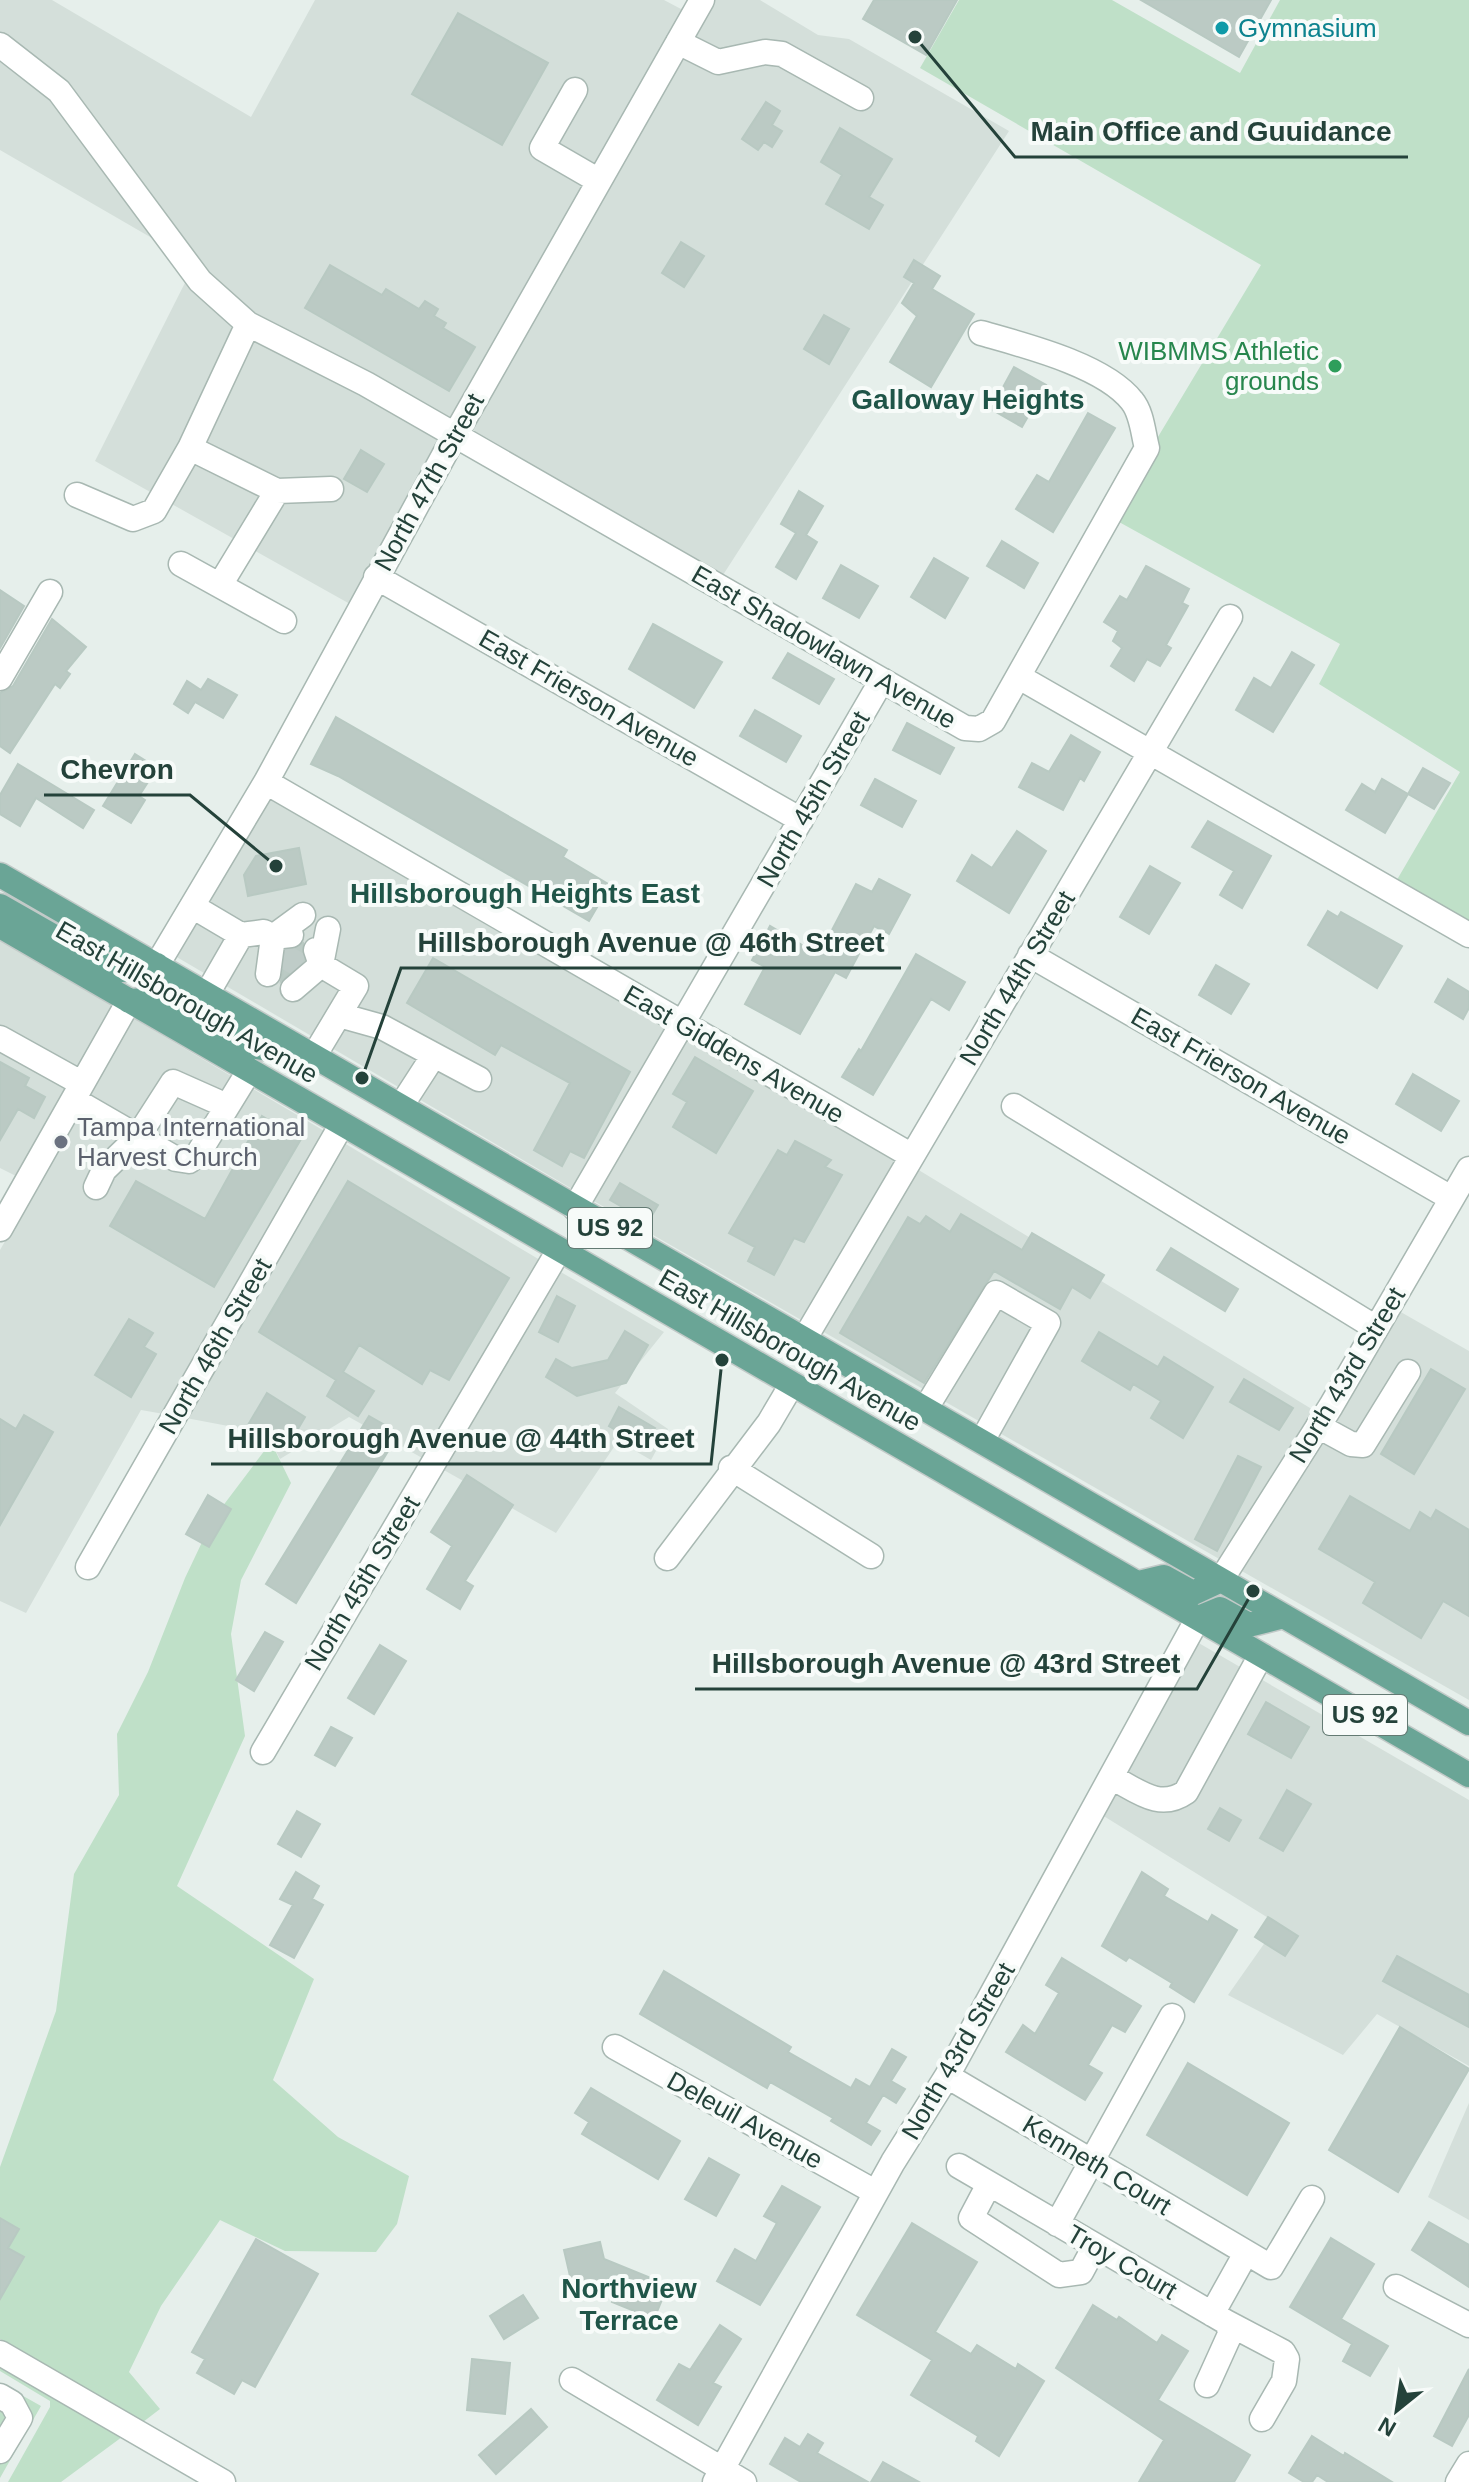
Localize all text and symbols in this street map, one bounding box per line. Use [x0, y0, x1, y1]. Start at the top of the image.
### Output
place label: Gymnasium [1238, 13, 1377, 43]
marker: Gymnasium [1213, 19, 1231, 37]
callout: Main Office and Guuidance [1015, 105, 1408, 157]
text: Main Office and Guuidance [1031, 116, 1391, 147]
place label: WIBMMS Athletic grounds [1118, 336, 1319, 396]
marker: WIBMMS Athletic grounds [1326, 357, 1344, 375]
district label: Galloway Heights [851, 384, 1085, 415]
street label: North 47th Street [368, 387, 490, 576]
street label: East Shadowlawn Avenue [687, 559, 961, 735]
street label: East Frierson Avenue [474, 623, 704, 773]
street label: North 45th Street [751, 705, 876, 892]
callout: Chevron [44, 743, 190, 795]
text: Chevron [60, 754, 174, 785]
district label: Hillsborough Heights East [350, 878, 700, 909]
street label: North 44th Street [953, 885, 1081, 1071]
street label: East Hillsborough Avenue [51, 915, 323, 1089]
callout: Hillsborough Avenue @ 46th Street [401, 916, 901, 968]
text: Hillsborough Avenue @ 46th Street [417, 927, 885, 958]
street label: East Giddens Avenue [618, 979, 850, 1129]
street label: East Frierson Avenue [1126, 1001, 1356, 1151]
place label: Tampa International Harvest Church [77, 1112, 305, 1172]
marker: Tampa International Harvest Church [52, 1133, 70, 1151]
road number: US 92 [568, 1208, 652, 1248]
street label: North 46th Street [153, 1252, 278, 1439]
street label: East Hillsborough Avenue [654, 1263, 926, 1437]
street label: North 43rd Street [1283, 1281, 1412, 1468]
callout: Hillsborough Avenue @ 44th Street [211, 1412, 711, 1464]
text: Hillsborough Avenue @ 44th Street [227, 1423, 695, 1454]
street label: North 45th Street [298, 1490, 426, 1676]
callout: Hillsborough Avenue @ 43rd Street [695, 1637, 1197, 1689]
text: Hillsborough Avenue @ 43rd Street [712, 1648, 1180, 1679]
road number: US 92 [1323, 1695, 1407, 1735]
street label: North 43rd Street [895, 1956, 1021, 2145]
street label: Deleuil Avenue [662, 2065, 828, 2175]
street label: Kenneth Court [1017, 2109, 1177, 2221]
street label: Troy Court [1062, 2219, 1183, 2306]
district label: Northview Terrace [561, 2273, 697, 2336]
north arrow [1357, 2370, 1437, 2450]
text: N [1374, 2412, 1400, 2442]

